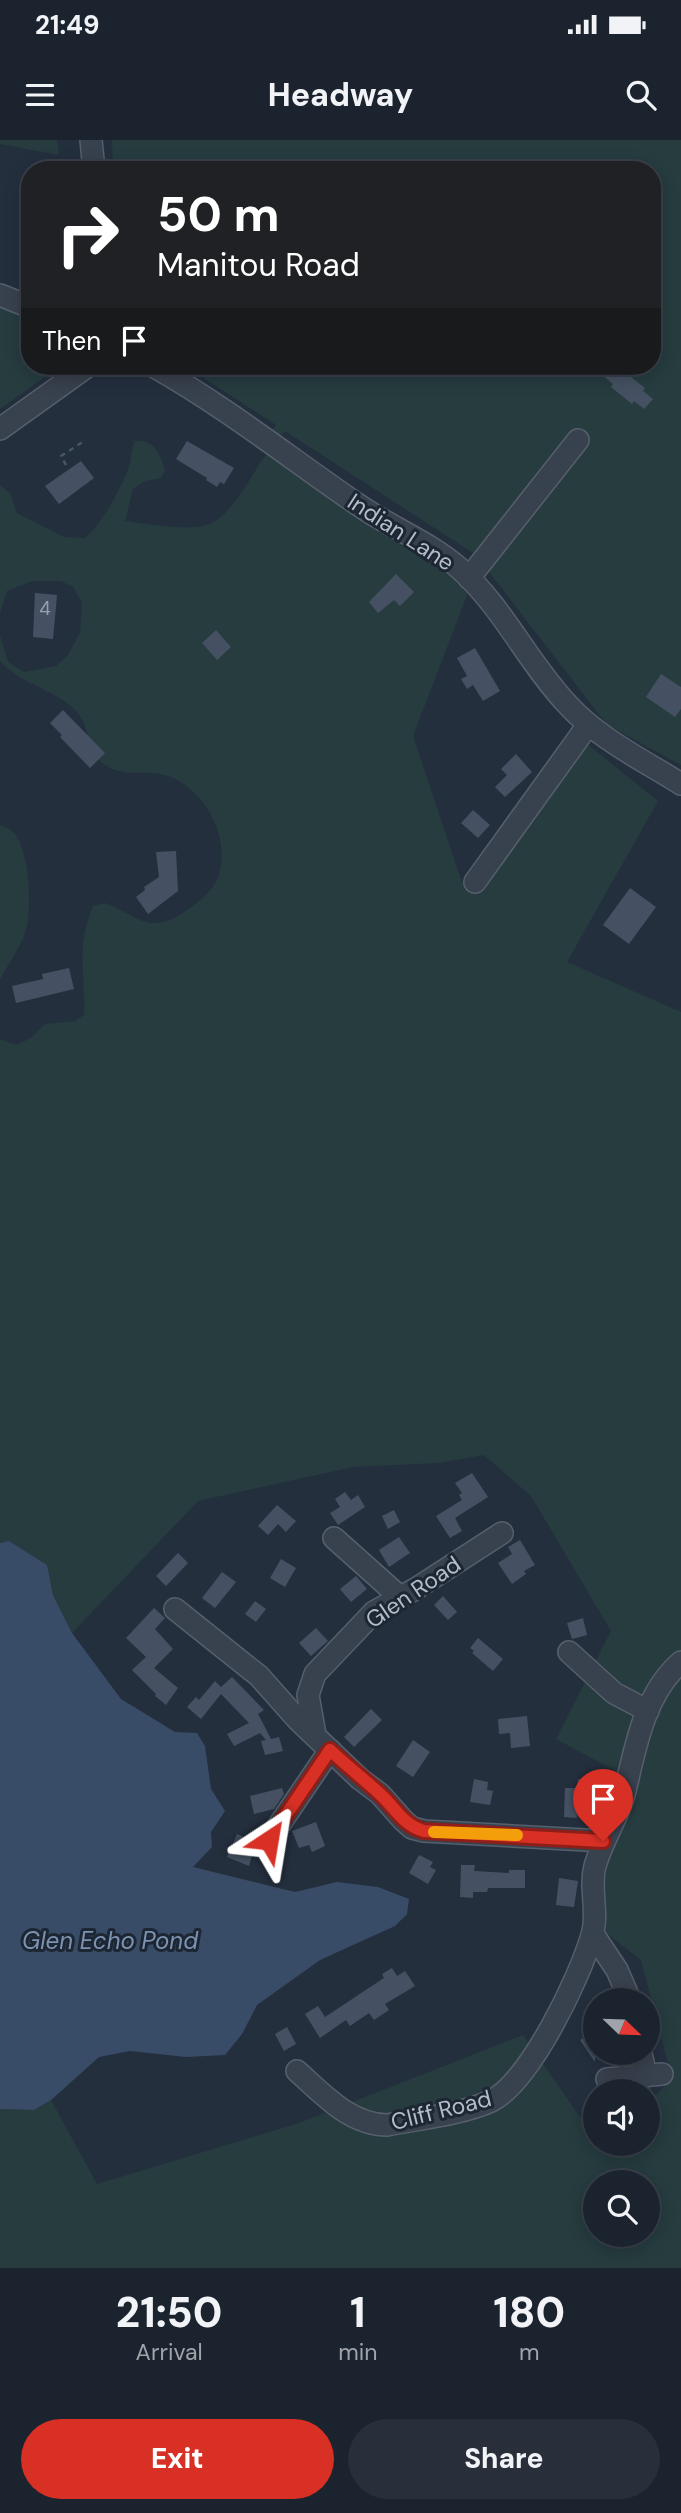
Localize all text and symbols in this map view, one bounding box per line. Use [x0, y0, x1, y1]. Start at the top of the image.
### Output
text: 21:49 [35, 8, 99, 42]
text: Headway [268, 74, 413, 116]
icon: menu [21, 76, 59, 114]
icon: search [622, 76, 660, 114]
text: 50 m [157, 182, 280, 246]
icon: right [42, 189, 133, 280]
text: Manitou Road [157, 244, 360, 286]
icon: arrive [115, 322, 153, 360]
text: Then [42, 324, 101, 358]
street label: Indian Lane [342, 486, 460, 578]
house number: 4 [39, 596, 51, 621]
street label: Glen Road [360, 1549, 466, 1635]
pin [573, 1769, 633, 1841]
icon: arrive [584, 1780, 622, 1818]
position arrow [232, 1803, 306, 1877]
water label: Glen Echo Pond [22, 1925, 199, 1956]
north arrow [583, 1988, 660, 2065]
map controls [583, 1988, 660, 2247]
button: sound [583, 2079, 660, 2156]
street label: Cliff Road [388, 2083, 494, 2137]
button: search [583, 2170, 660, 2247]
text: 21:50 [116, 2285, 222, 2340]
text: 1 [350, 2285, 366, 2340]
text: 180 [493, 2285, 565, 2340]
text: Arrival [136, 2337, 203, 2367]
text: min [338, 2337, 377, 2367]
text: m [519, 2337, 539, 2367]
button: Exit [21, 2419, 334, 2499]
button: Share [348, 2419, 660, 2499]

